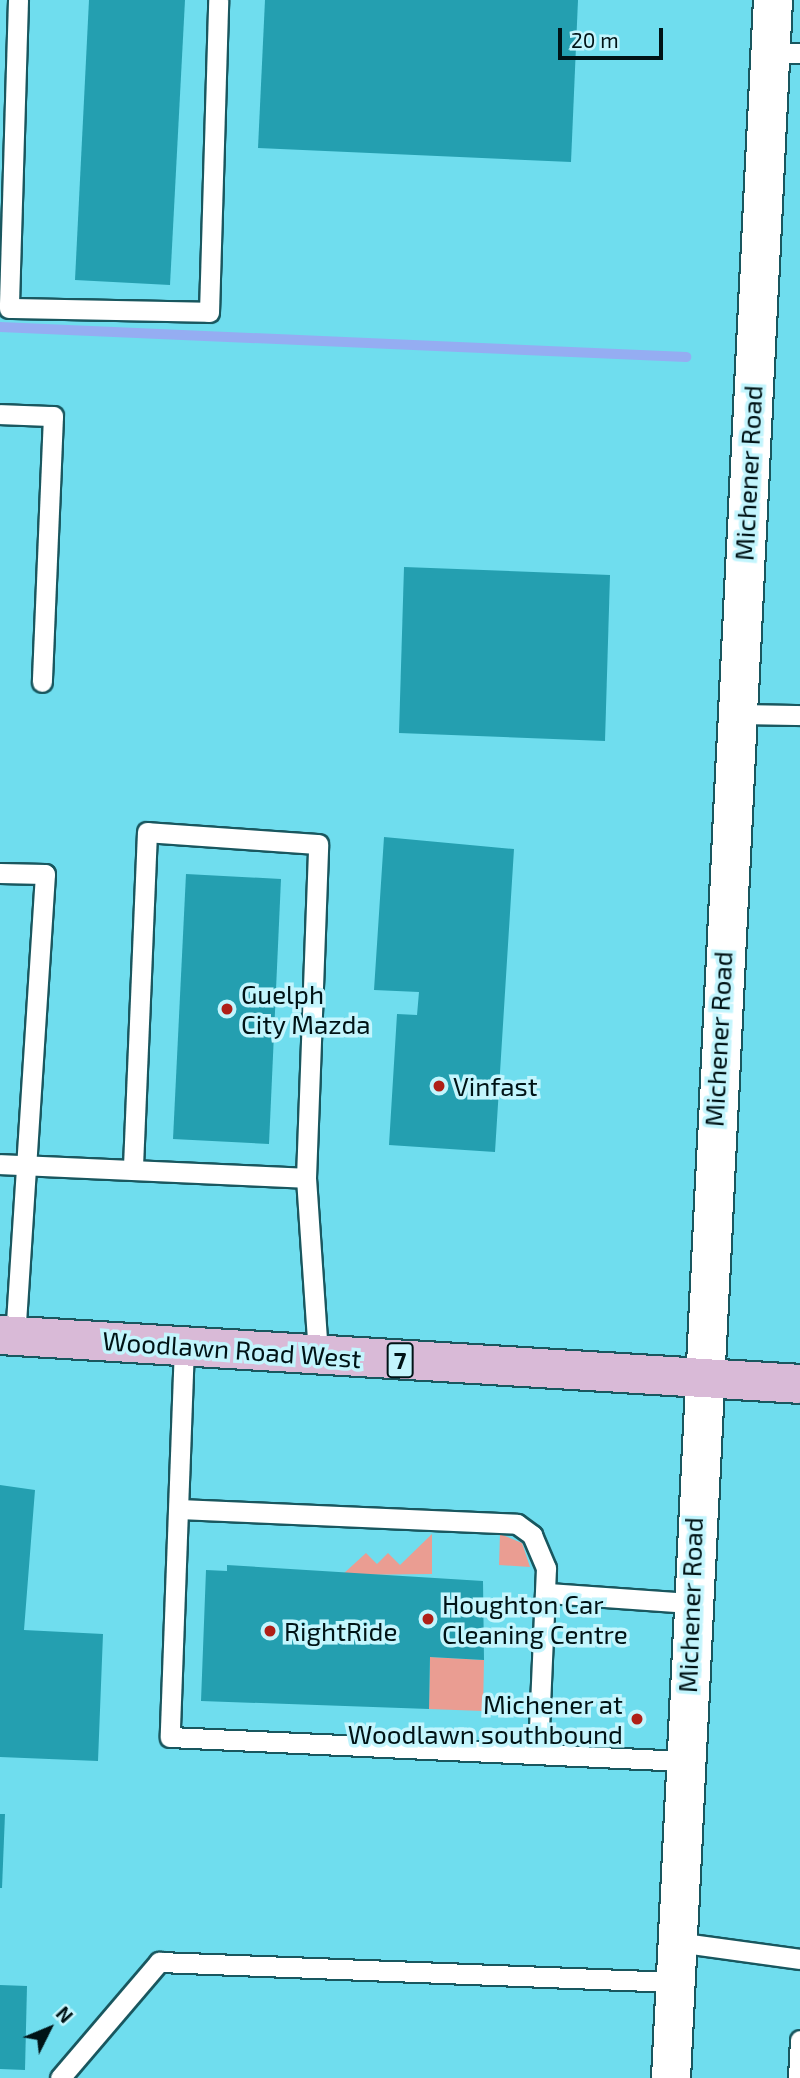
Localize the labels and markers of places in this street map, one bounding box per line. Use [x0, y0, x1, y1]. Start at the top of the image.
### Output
place label: Guelph City Mazda [241, 978, 371, 1040]
marker: Guelph City Mazda [219, 1001, 235, 1017]
place label: Vinfast [453, 1070, 538, 1102]
marker: Vinfast [431, 1078, 447, 1094]
place label: Houghton Car Cleaning Centre [442, 1588, 628, 1650]
marker: Houghton Car Cleaning Centre [420, 1611, 436, 1627]
place label: RightRide [284, 1615, 397, 1647]
marker: RightRide [262, 1623, 278, 1639]
place label: Michener at Woodlawn southbound [348, 1688, 623, 1750]
marker: Michener at Woodlawn southbound [629, 1711, 645, 1727]

